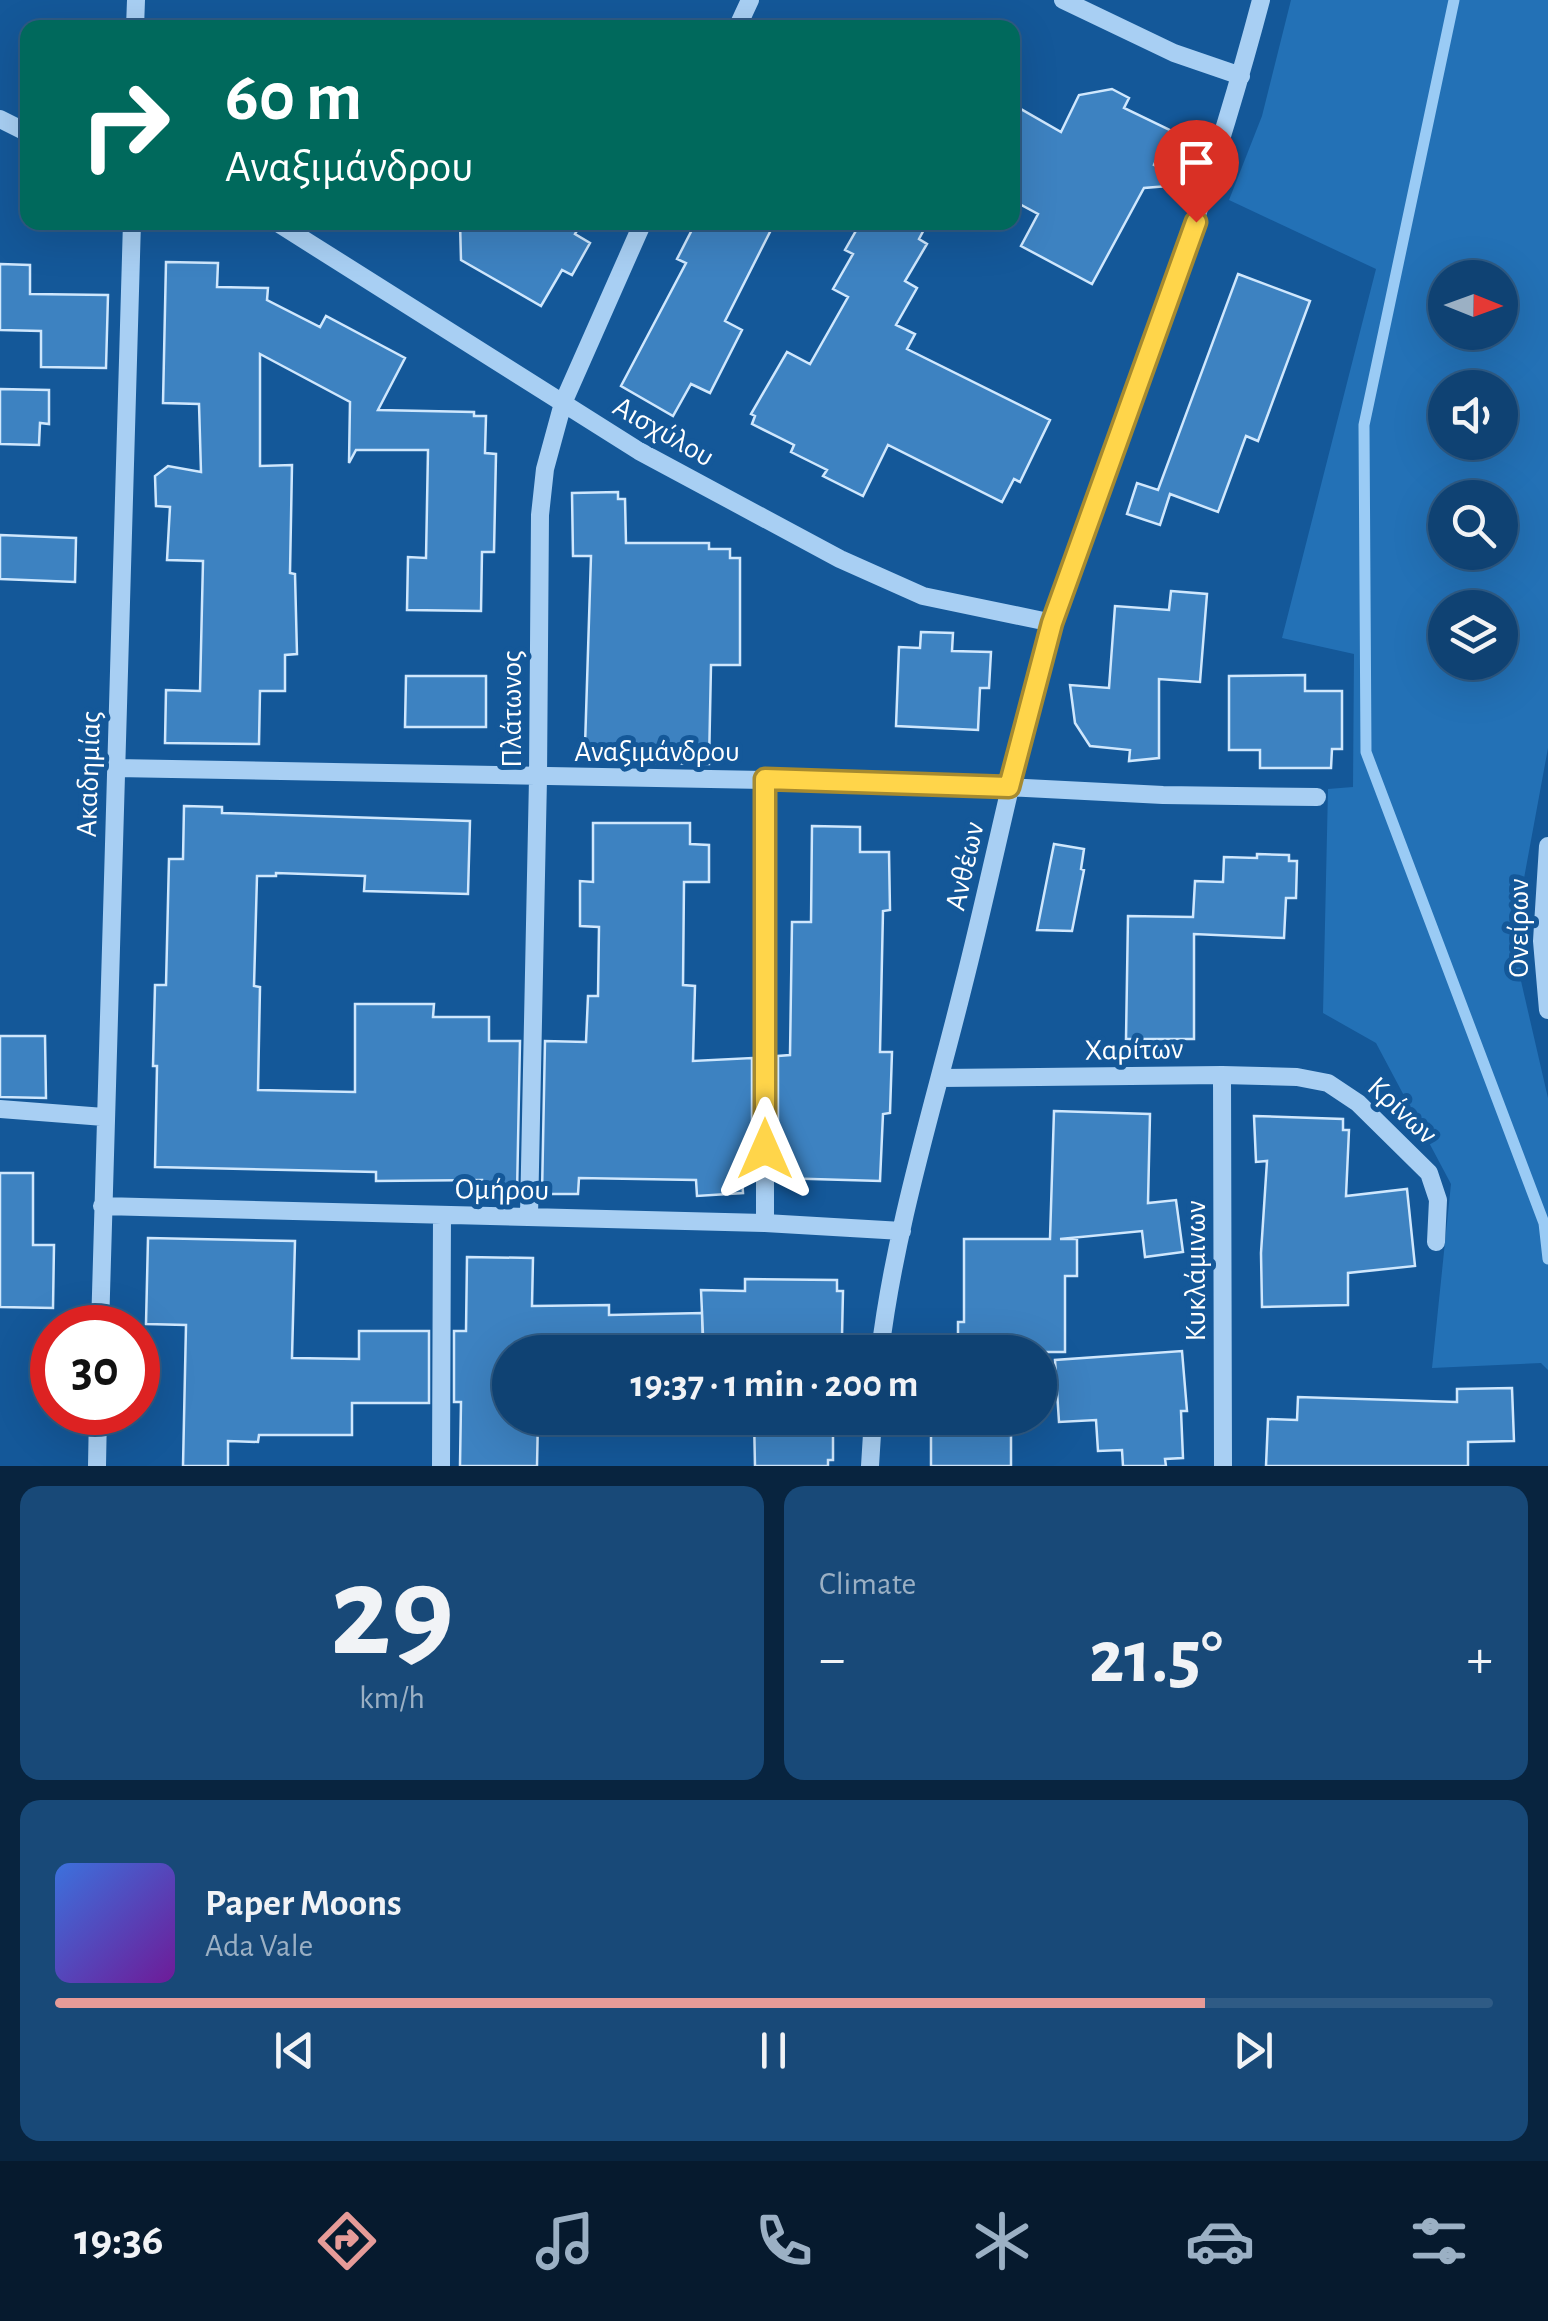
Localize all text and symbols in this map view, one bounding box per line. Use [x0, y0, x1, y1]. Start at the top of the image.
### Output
icon: right [60, 60, 190, 190]
text: 60 m [225, 63, 362, 133]
pin [1154, 120, 1239, 223]
icon: arrive [1169, 135, 1224, 190]
text: Αναξιμάνδρου [225, 145, 474, 190]
north arrow [1428, 260, 1518, 350]
map controls [1428, 260, 1518, 680]
button: sound [1428, 370, 1518, 460]
street label: Αισχύλου [608, 391, 719, 473]
button: search [1428, 480, 1518, 570]
button: layers [1428, 590, 1518, 680]
street label: Πλάτωνος [497, 650, 527, 768]
street label: Ακαδημίας [72, 710, 106, 838]
street label: Αναξιμάνδρου [574, 737, 740, 767]
street label: Ανθέων [940, 819, 990, 913]
street label: Ονείρων [1504, 878, 1534, 978]
street label: Χαρίτων [1084, 1034, 1184, 1066]
street label: Κρίνων [1362, 1071, 1443, 1150]
position arrow [713, 1097, 817, 1201]
street label: Ομήρου [455, 1174, 549, 1206]
street label: Κυκλάμινων [1181, 1200, 1211, 1342]
speed limit sign: 30 [30, 1305, 160, 1435]
text: 19:37 · 1 min · 200 m [631, 1366, 918, 1404]
text: 29 [330, 1549, 454, 1679]
text: Climate [819, 1568, 916, 1600]
text: 21.5° [1089, 1621, 1223, 1696]
text: − [819, 1632, 845, 1687]
text: + [1467, 1632, 1493, 1687]
text: km/h [359, 1682, 425, 1714]
text: Paper Moons [205, 1885, 402, 1923]
text: Ada Vale [205, 1930, 313, 1962]
icon: previous [267, 2023, 322, 2078]
icon: pause [746, 2023, 801, 2078]
icon: next [1226, 2023, 1281, 2078]
icon: directions [312, 2206, 382, 2276]
icon: music [530, 2206, 600, 2276]
icon: phone [749, 2206, 819, 2276]
icon: climate [967, 2206, 1037, 2276]
icon: car [1185, 2206, 1255, 2276]
icon: filters [1404, 2206, 1474, 2276]
text: 19:36 [74, 2218, 164, 2263]

